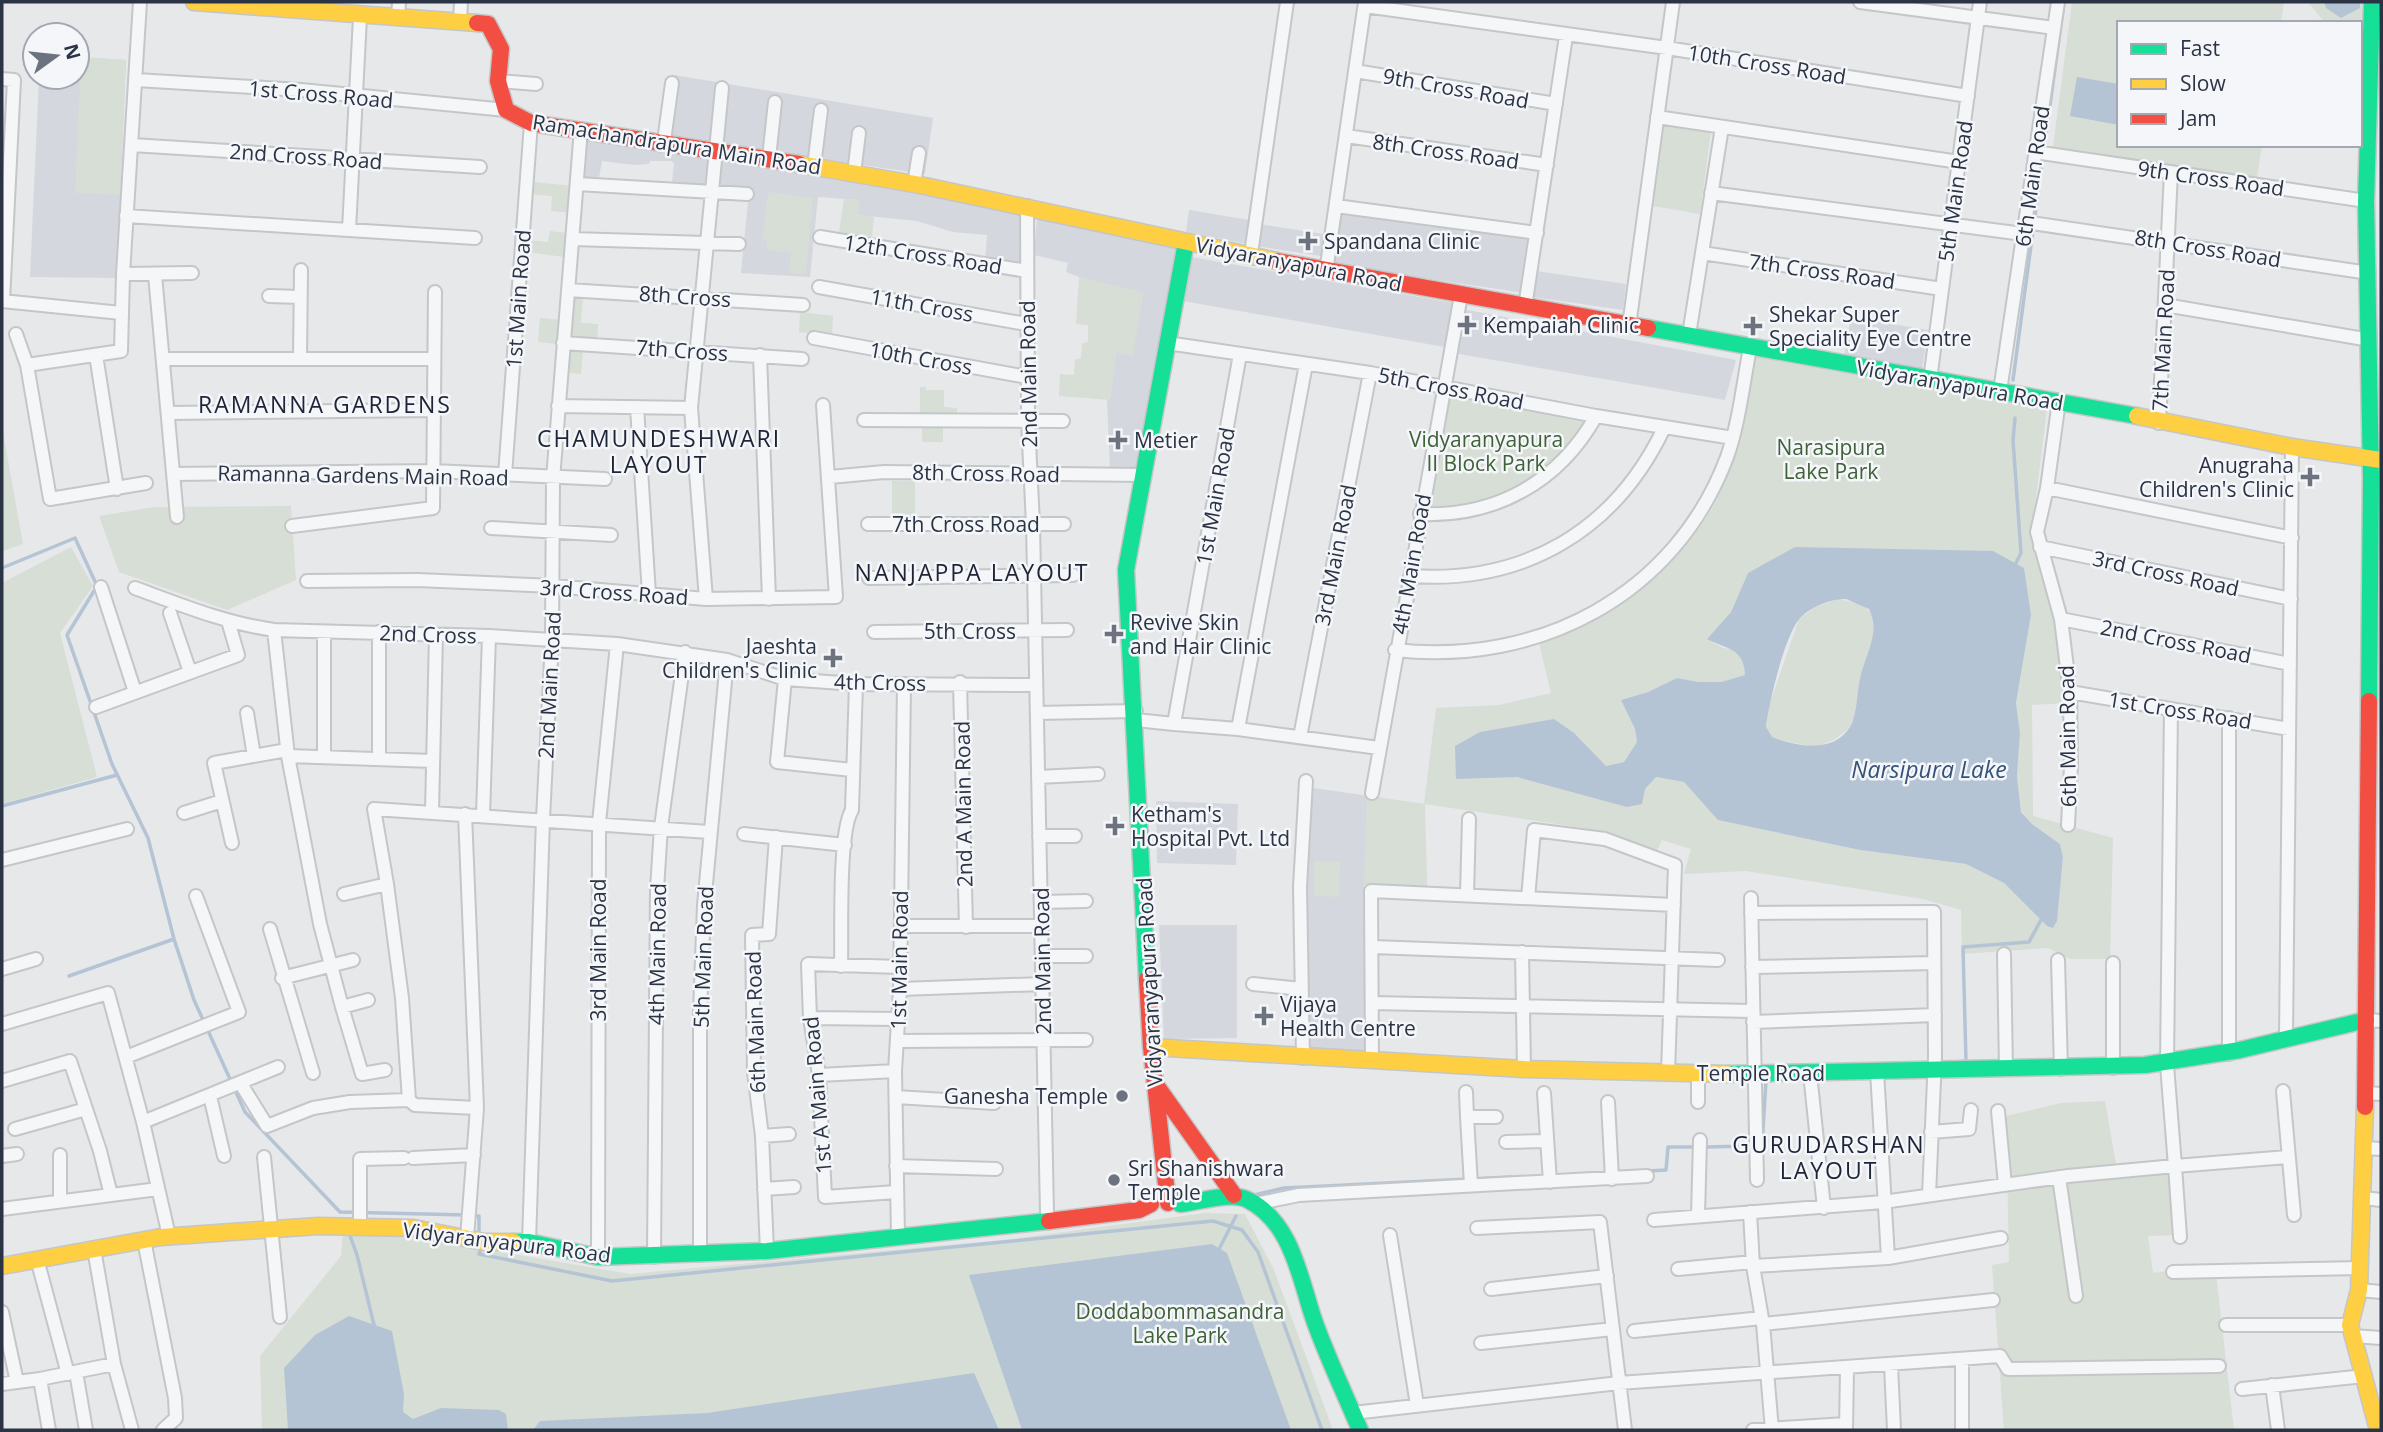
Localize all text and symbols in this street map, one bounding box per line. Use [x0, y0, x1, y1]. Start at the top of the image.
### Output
north arrow [21, 21, 91, 91]
legend [2117, 21, 2362, 147]
text: Fast [2180, 34, 2220, 62]
street label: 10th Cross Road [1686, 38, 1848, 90]
text: N [58, 41, 87, 62]
street label: 9th Cross Road [1381, 61, 1531, 115]
text: Slow [2180, 69, 2226, 97]
street label: 1st Cross Road [248, 74, 394, 114]
street label: 6th Main Road [2008, 104, 2056, 248]
text: Jam [2178, 104, 2217, 132]
street label: Ramachandrapura Main Road [531, 107, 823, 181]
street label: 5th Main Road [1931, 119, 1979, 263]
street label: 8th Cross Road [1371, 127, 1521, 175]
street label: 2nd Cross Road [229, 137, 383, 175]
street label: 9th Cross Road [2136, 154, 2286, 202]
street label: 8th Cross Road [2133, 223, 2283, 273]
place label: Spandana Clinic [1324, 227, 1480, 255]
street label: 12th Cross Road [842, 228, 1004, 280]
street label: 1st Main Road [499, 229, 537, 369]
street label: Vidyaranyapura Road [1193, 230, 1405, 298]
marker: Spandana Clinic [1298, 231, 1318, 251]
street label: 7th Cross Road [1747, 247, 1897, 295]
street label: 7th Main Road [2145, 268, 2181, 412]
street label: 8th Cross [638, 279, 732, 313]
street label: 11th Cross [868, 282, 976, 328]
street label: 2nd Main Road [1013, 300, 1043, 448]
place label: Shekar Super Speciality Eye Centre [1769, 300, 1971, 352]
place label: Kempaiah Clinic [1483, 311, 1639, 339]
marker: Kempaiah Clinic [1457, 315, 1477, 335]
marker: Shekar Super Speciality Eye Centre [1743, 316, 1763, 336]
street label: 7th Cross [635, 333, 729, 367]
street label: 10th Cross [867, 335, 975, 381]
street label: Vidyaranyapura Road [1854, 353, 2066, 417]
street label: 5th Cross Road [1376, 360, 1526, 416]
district label: RAMANNA GARDENS [198, 388, 452, 420]
district label: CHAMUNDESHWARI LAYOUT [537, 422, 781, 480]
street label: 1st Main Road [1189, 425, 1241, 567]
park label: Vidyaranyapura II Block Park [1409, 425, 1563, 477]
place label: Metier [1134, 426, 1198, 454]
marker: Metier [1108, 430, 1128, 450]
park label: Narasipura Lake Park [1776, 433, 1886, 485]
place label: Anugraha Children's Clinic [2139, 451, 2294, 503]
street label: Ramanna Gardens Main Road [217, 458, 509, 492]
street label: 8th Cross Road [912, 458, 1060, 488]
marker: Anugraha Children's Clinic [2300, 467, 2320, 487]
street label: 3rd Main Road [1308, 482, 1362, 628]
street label: 4th Main Road [1385, 492, 1437, 636]
street label: 7th Cross Road [892, 510, 1040, 538]
street label: 3rd Cross Road [2090, 544, 2242, 602]
district label: NANJAPPA LAYOUT [855, 556, 1089, 588]
street label: 3rd Cross Road [539, 573, 689, 611]
place label: Revive Skin and Hair Clinic [1130, 608, 1271, 660]
street label: 2nd Main Road [531, 611, 567, 759]
street label: 2nd Cross Road [2098, 613, 2254, 669]
street label: 5th Cross [924, 617, 1016, 645]
street label: 2nd Cross [379, 618, 477, 650]
marker: Revive Skin and Hair Clinic [1104, 624, 1124, 644]
place label: Jaeshta Children's Clinic [662, 632, 817, 684]
marker: Jaeshta Children's Clinic [823, 648, 843, 668]
street label: 6th Main Road [2052, 665, 2082, 807]
street label: 4th Cross [834, 667, 926, 697]
street label: 1st Cross Road [2106, 685, 2254, 735]
street label: 2nd A Main Road [948, 721, 978, 887]
water label: Narsipura Lake [1851, 753, 2007, 785]
place label: Ketham's Hospital Pvt. Ltd [1131, 800, 1290, 852]
marker: Ketham's Hospital Pvt. Ltd [1105, 816, 1125, 836]
street label: Vidyaranyapura Road [1130, 877, 1168, 1087]
street label: 3rd Main Road [584, 878, 612, 1022]
street label: 4th Main Road [642, 883, 672, 1025]
street label: 5th Main Road [687, 885, 719, 1029]
street label: 2nd Main Road [1027, 887, 1057, 1035]
street label: 1st Main Road [884, 890, 914, 1030]
street label: 6th Main Road [739, 950, 771, 1094]
place label: Vijaya Health Centre [1280, 990, 1416, 1042]
marker: Vijaya Health Centre [1254, 1006, 1274, 1026]
street label: 1st A Main Road [796, 1015, 838, 1175]
street label: Temple Road [1697, 1059, 1825, 1087]
place label: Ganesha Temple [944, 1082, 1108, 1110]
marker: Ganesha Temple [1114, 1088, 1130, 1104]
district label: GURUDARSHAN LAYOUT [1732, 1128, 1926, 1186]
place label: Sri Shanishwara Temple [1128, 1154, 1284, 1206]
marker: Sri Shanishwara Temple [1106, 1172, 1122, 1188]
street label: Vidyaranyapura Road [401, 1215, 613, 1269]
park label: Doddabommasandra Lake Park [1076, 1297, 1284, 1349]

